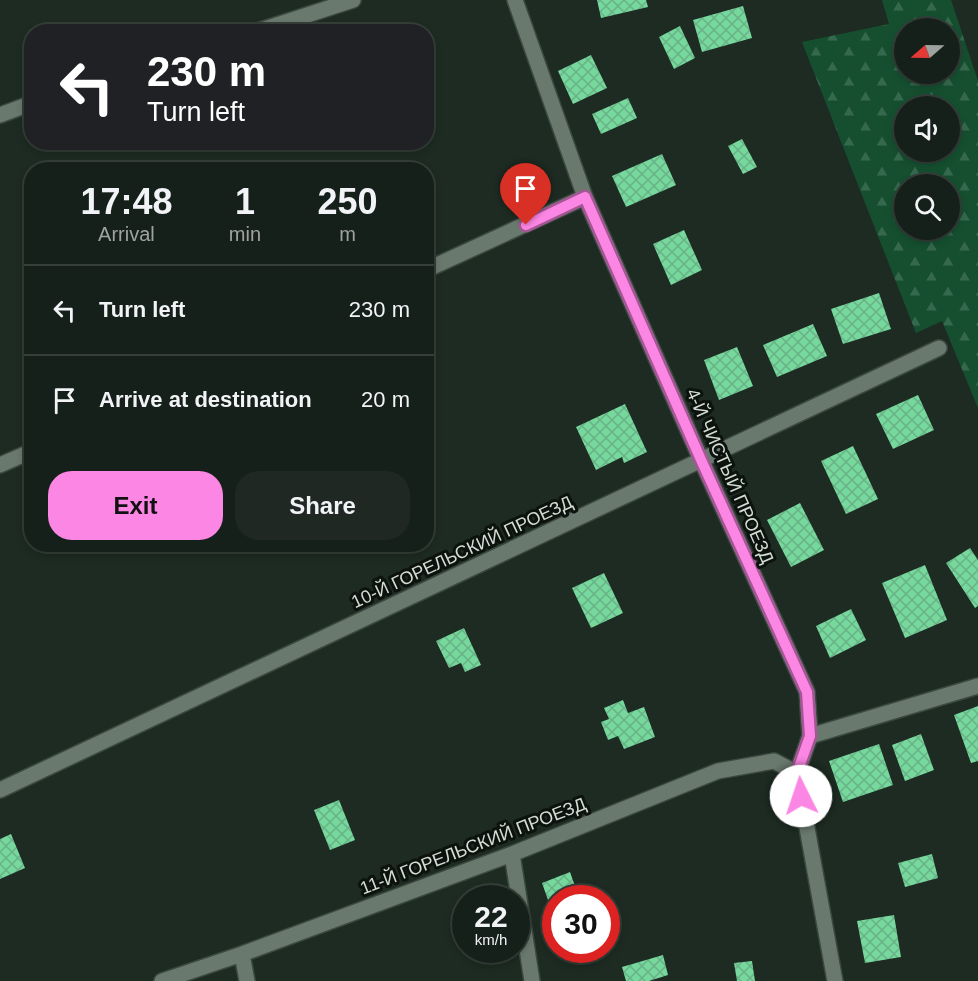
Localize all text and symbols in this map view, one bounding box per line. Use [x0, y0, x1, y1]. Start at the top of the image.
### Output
north arrow [894, 18, 960, 84]
map controls [894, 18, 960, 240]
icon: left [48, 48, 126, 126]
text: 230 m [147, 48, 266, 95]
button: sound [894, 96, 960, 162]
text: Turn left [147, 97, 245, 127]
pin [500, 163, 551, 225]
icon: arrive [509, 172, 542, 205]
button: search [894, 174, 960, 240]
text: 17:48 [80, 181, 172, 222]
text: 1 [235, 181, 255, 222]
text: 250 [317, 181, 378, 222]
text: Arrival [98, 223, 155, 245]
text: min [229, 223, 261, 245]
text: m [339, 223, 356, 245]
icon: left [48, 294, 81, 327]
text: Turn left [99, 297, 185, 322]
text: 230 m [349, 297, 410, 322]
icon: arrive [48, 384, 81, 417]
street label: 4-Й ЧИСТЫЙ ПРОЕЗД [682, 385, 779, 567]
text: Arrive at destination [99, 387, 312, 412]
text: 20 m [361, 387, 410, 412]
button: Exit [48, 471, 223, 540]
button: Share [235, 471, 410, 540]
street label: 10-Й ГОРЕЛЬСКИЙ ПРОЕЗД [348, 491, 576, 612]
position arrow [769, 764, 833, 828]
street label: 11-Й ГОРЕЛЬСКИЙ ПРОЕЗД [357, 793, 589, 898]
speed limit sign: 30 [542, 885, 620, 963]
text: 22 [474, 900, 508, 933]
text: km/h [475, 931, 507, 948]

